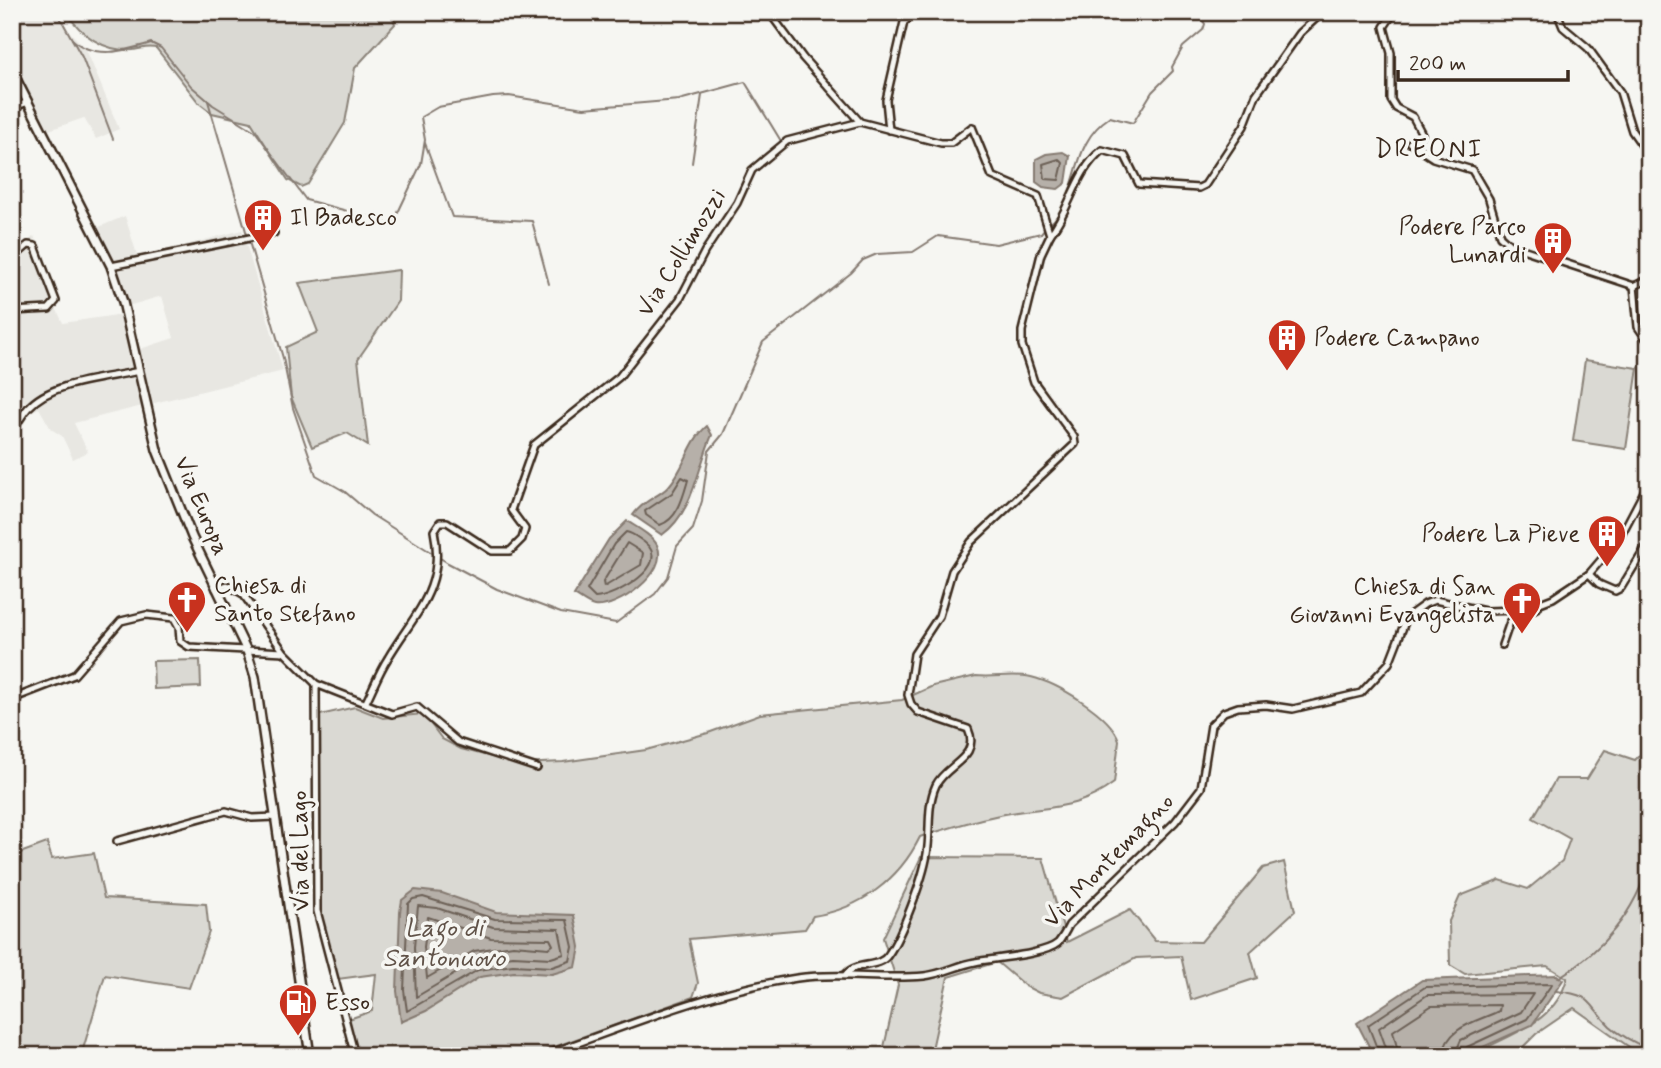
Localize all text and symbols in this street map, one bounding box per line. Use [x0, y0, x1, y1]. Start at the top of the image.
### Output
scale bar [1398, 38, 1568, 82]
text: 200 m [1409, 50, 1466, 78]
district label: DREONI [1375, 133, 1483, 167]
street label: Via Collimozzi [630, 183, 734, 323]
building icon: Il Badesco [242, 197, 284, 252]
place label: Il Badesco [290, 203, 397, 234]
place label: Podere Parco Lunardi [1399, 212, 1526, 271]
building icon: Podere Parco Lunardi [1532, 220, 1574, 275]
building icon: Podere Campano [1266, 317, 1308, 372]
place label: Podere Campano [1314, 323, 1480, 354]
street label: Via Europa [166, 452, 236, 560]
building icon: Podere La Pieve [1586, 513, 1628, 568]
place label: Podere La Pieve [1422, 519, 1580, 550]
place label: Chiesa di Santo Stefano [214, 571, 356, 630]
place label: Chiesa di San Giovanni Evangelista [1289, 572, 1495, 633]
church icon: Chiesa di Santo Stefano [166, 579, 208, 634]
church icon: Chiesa di San Giovanni Evangelista [1501, 580, 1543, 635]
street label: Via Montemagno [1037, 787, 1183, 937]
street label: Via del Lago [284, 790, 318, 912]
water label: Lago di Santonuovo [383, 912, 506, 976]
fuel station icon: Esso [277, 982, 319, 1037]
place label: Esso [325, 988, 370, 1019]

